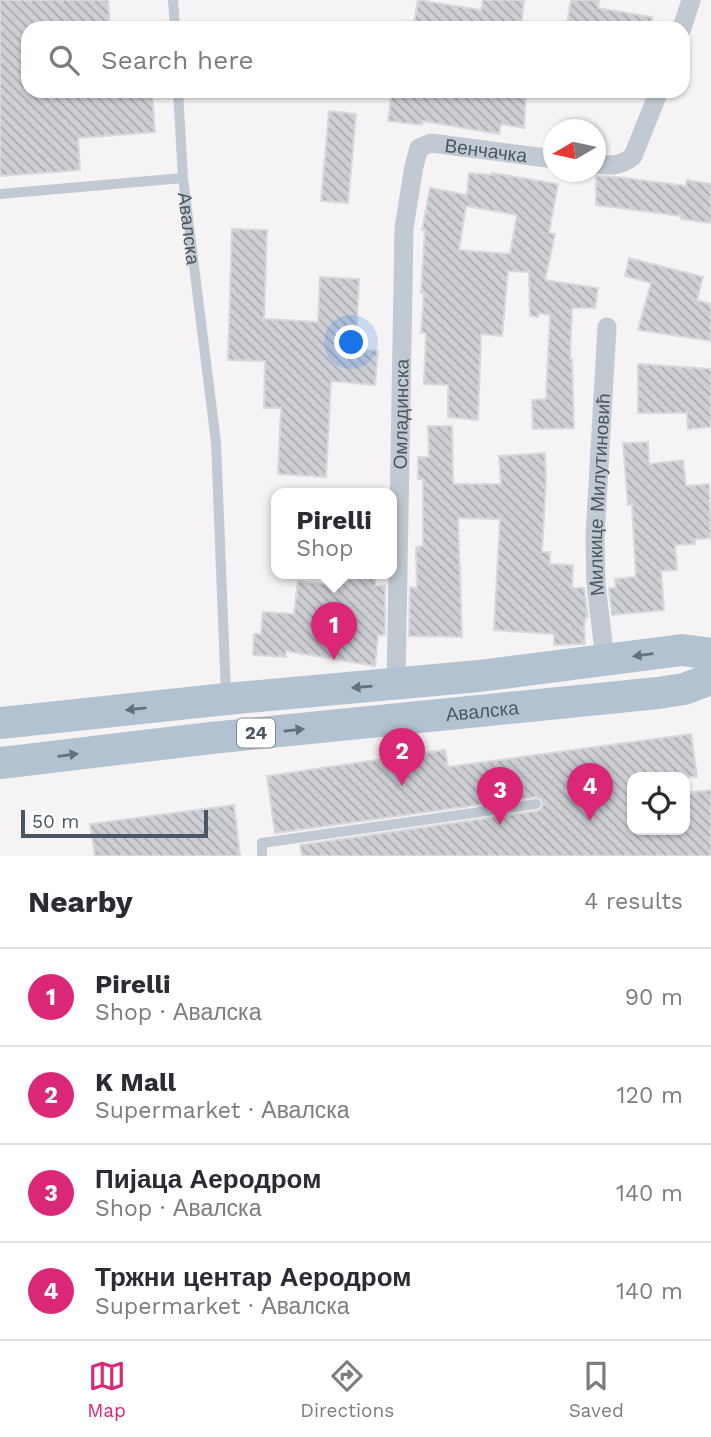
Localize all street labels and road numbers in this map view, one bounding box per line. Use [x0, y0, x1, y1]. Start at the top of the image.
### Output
street label: Венчачка [443, 134, 529, 167]
street label: Авалска [173, 191, 205, 267]
street label: Омладинска [389, 358, 414, 470]
street label: Милкице Милутиновић [584, 393, 615, 597]
street label: Авалска [445, 696, 520, 726]
road number: 24 [237, 718, 275, 748]

